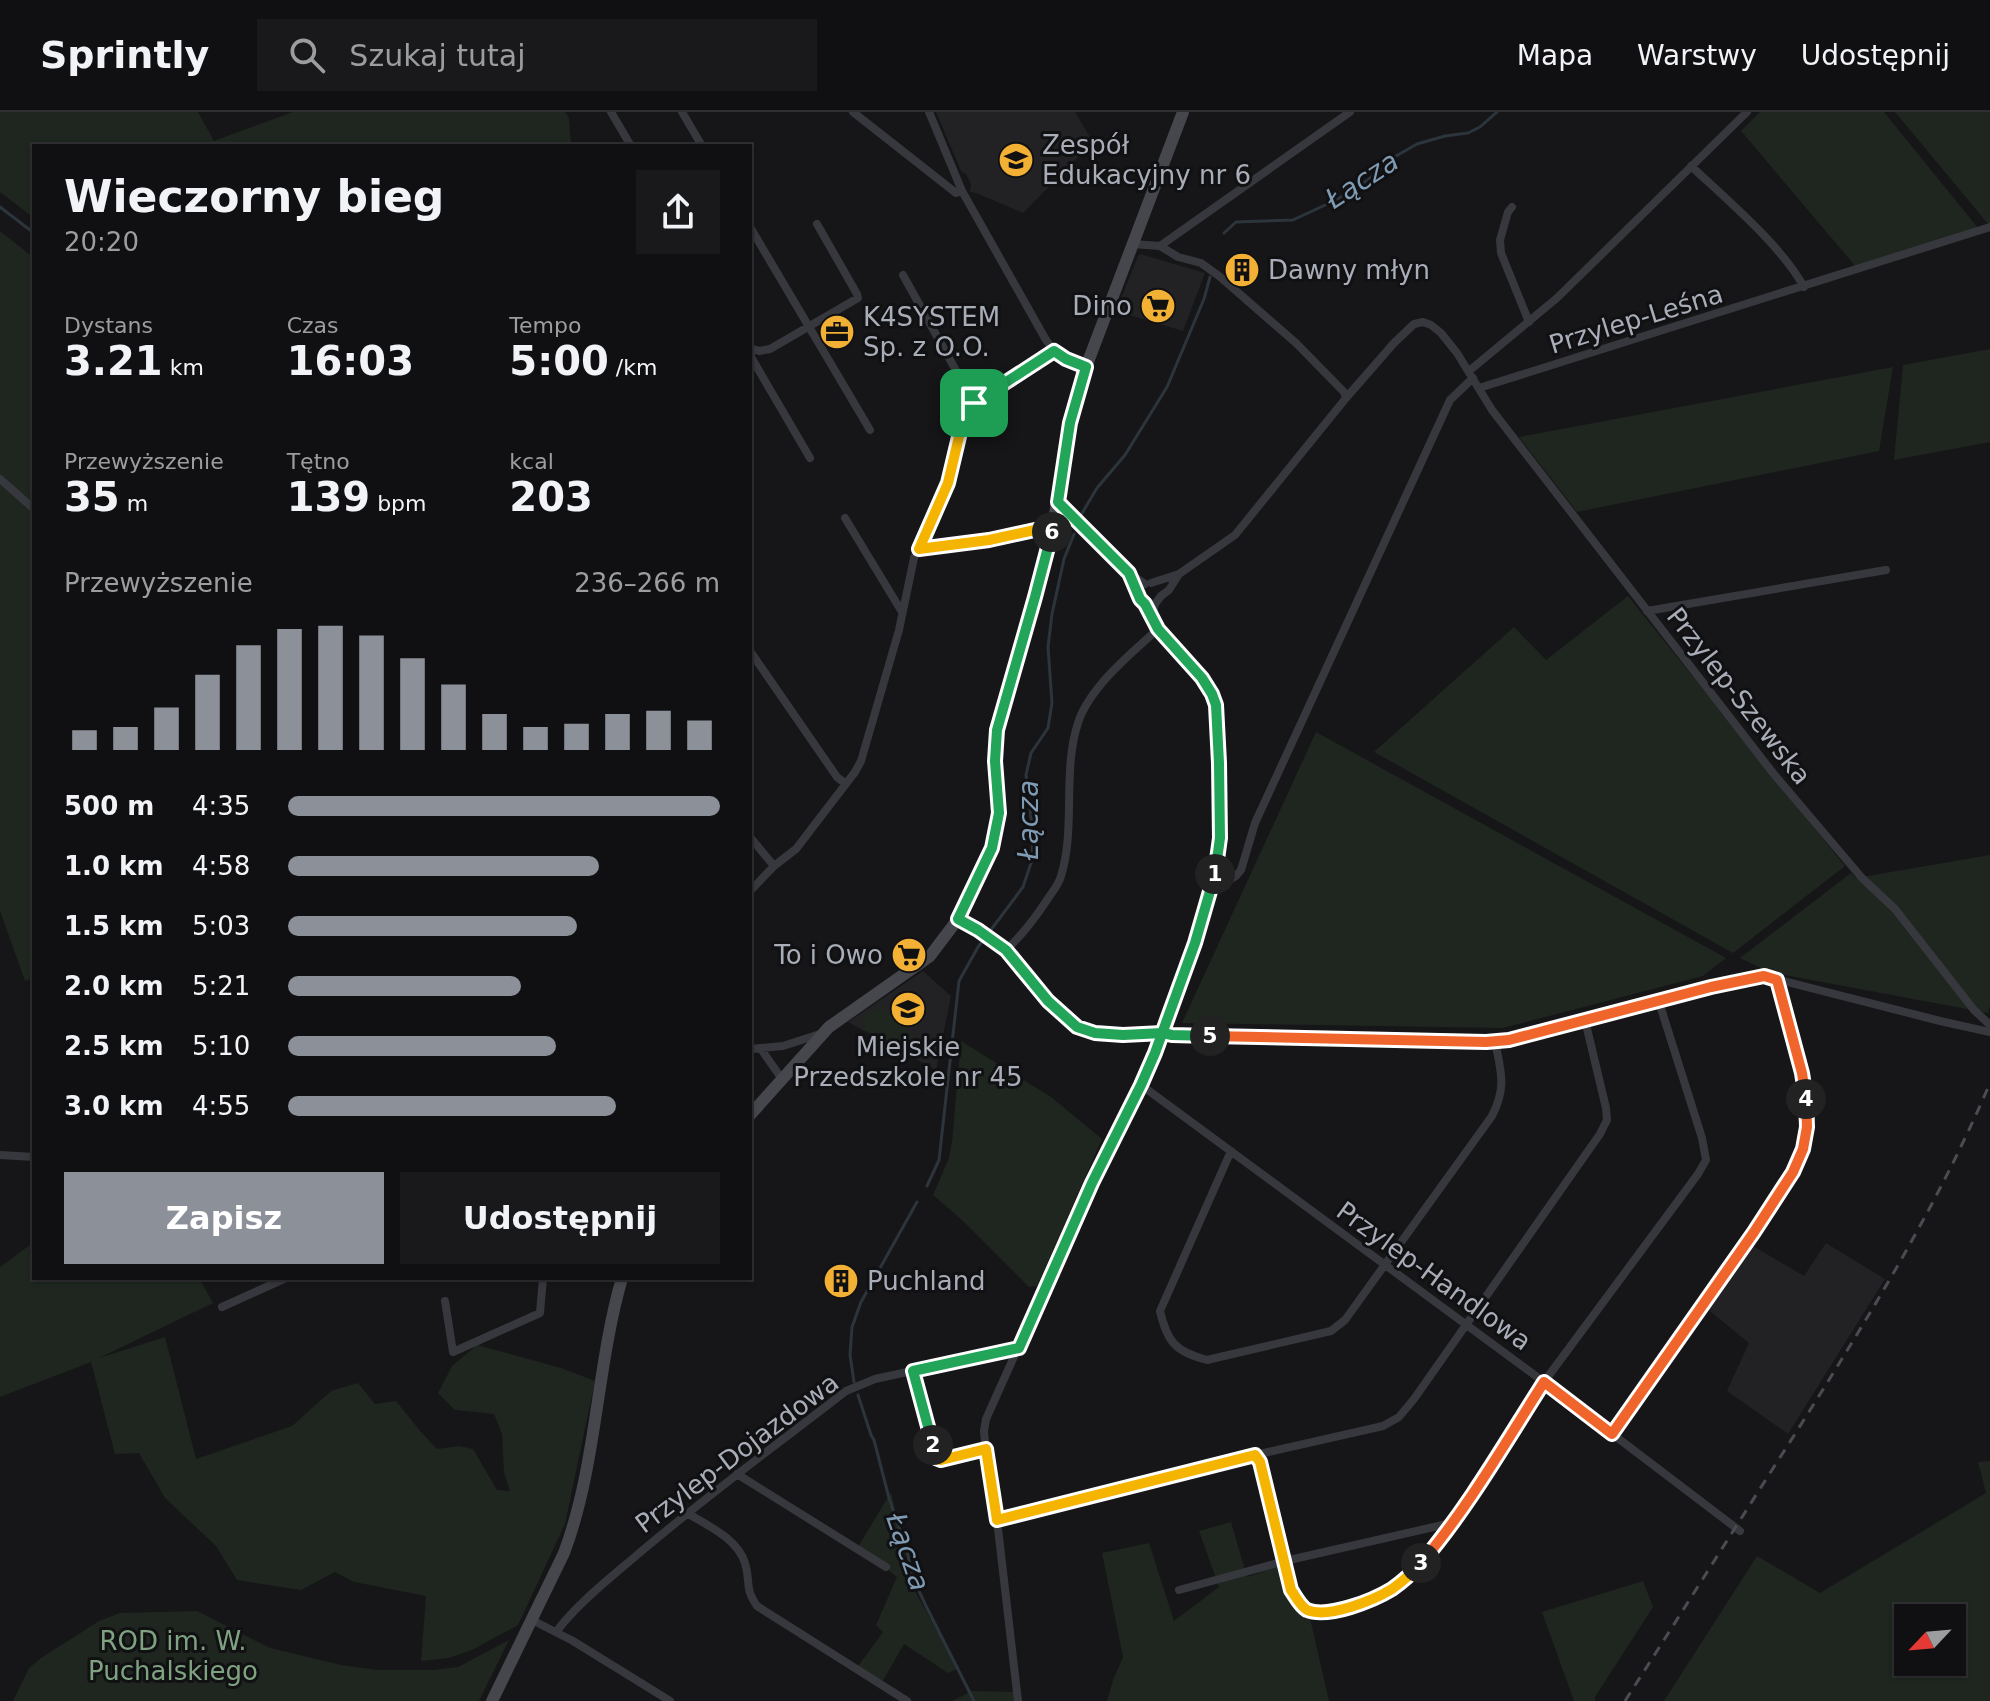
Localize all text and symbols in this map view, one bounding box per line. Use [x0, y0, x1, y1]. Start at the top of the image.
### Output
search box [257, 19, 817, 91]
text: Sprintly [40, 33, 209, 77]
icon: search [285, 33, 329, 77]
text: Szukaj tutaj [349, 38, 526, 73]
text: Mapa [1517, 39, 1593, 72]
text: Warstwy [1637, 39, 1757, 72]
text: Udostępnij [1801, 39, 1950, 72]
place label: Zespół Edukacyjny nr 6 [1042, 130, 1251, 190]
school or university icon: Zespół Edukacyjny nr 6 [997, 141, 1035, 179]
water label: Łącza [1319, 144, 1405, 216]
button: share [636, 170, 720, 254]
text: Wieczorny bieg [64, 171, 444, 222]
text: 20:20 [64, 227, 139, 257]
building icon: Dawny młyn [1223, 251, 1261, 289]
place label: Dawny młyn [1268, 255, 1430, 285]
street label: Przylep-Leśna [1546, 278, 1726, 360]
supermarket icon: Dino [1139, 287, 1177, 325]
place label: Dino [1072, 291, 1132, 321]
place label: K4SYSTEM Sp. z O.O. [863, 302, 1000, 362]
text: Dystans [64, 313, 153, 338]
text: Czas [287, 313, 339, 338]
text: Tempo [509, 313, 581, 338]
office icon: K4SYSTEM Sp. z O.O. [818, 313, 856, 351]
text: 3.21 [64, 338, 163, 384]
text: 16:03 [287, 338, 414, 384]
text: 5:00 [509, 338, 609, 384]
text: km [163, 355, 204, 380]
text: /km [609, 355, 657, 380]
pin [940, 369, 1008, 437]
icon: arrive [952, 381, 996, 425]
text: Przewyższenie [64, 449, 224, 474]
text: Tętno [287, 449, 350, 474]
text: kcal [509, 449, 554, 474]
text: 35 [64, 474, 120, 520]
text: 139 [287, 474, 370, 520]
text: 203 [509, 474, 593, 520]
text: m [120, 491, 148, 516]
text: bpm [370, 491, 427, 516]
pin: 6 [1032, 512, 1072, 552]
text: 6 [1044, 519, 1060, 544]
text: Przewyższenie [64, 568, 253, 598]
text: 236–266 m [574, 568, 720, 598]
street label: Przylep-Szewska [1661, 602, 1817, 790]
water label: Łącza [1012, 780, 1045, 861]
text: 500 m [64, 791, 154, 821]
text: 4:35 [192, 791, 250, 821]
text: 1.0 km [64, 851, 164, 881]
text: 4:58 [192, 851, 250, 881]
pin: 1 [1195, 854, 1235, 894]
text: 1 [1207, 861, 1223, 886]
text: 1.5 km [64, 911, 164, 941]
text: 5:03 [192, 911, 250, 941]
supermarket icon: To i Owo [890, 936, 928, 974]
place label: To i Owo [773, 940, 883, 970]
text: 2.0 km [64, 971, 164, 1001]
text: 5:21 [192, 971, 250, 1001]
school or university icon: Miejskie Przedszkole nr 45 [889, 990, 927, 1028]
pin: 5 [1190, 1016, 1230, 1056]
text: 5 [1202, 1023, 1218, 1048]
text: 2.5 km [64, 1031, 164, 1061]
text: 5:10 [192, 1031, 250, 1061]
place label: Miejskie Przedszkole nr 45 [793, 1032, 1023, 1092]
pin: 4 [1786, 1079, 1826, 1119]
text: 4 [1798, 1086, 1814, 1111]
text: 3.0 km [64, 1091, 164, 1121]
text: 4:55 [192, 1091, 250, 1121]
button: Zapisz [64, 1172, 384, 1264]
button: Udostępnij [400, 1172, 720, 1264]
street label: Przylep-Handlowa [1331, 1195, 1537, 1357]
building icon: Puchland [822, 1262, 860, 1300]
place label: Puchland [867, 1266, 986, 1296]
street label: Przylep-Dojazdowa [630, 1367, 844, 1539]
pin: 2 [913, 1425, 953, 1465]
text: 2 [925, 1432, 941, 1457]
water label: Łącza [879, 1508, 937, 1595]
pin: 3 [1401, 1543, 1441, 1583]
text: 3 [1413, 1550, 1429, 1575]
north arrow [1894, 1604, 1966, 1676]
map controls [1894, 1604, 1966, 1676]
park label: ROD im. W. Puchalskiego [88, 1626, 258, 1686]

